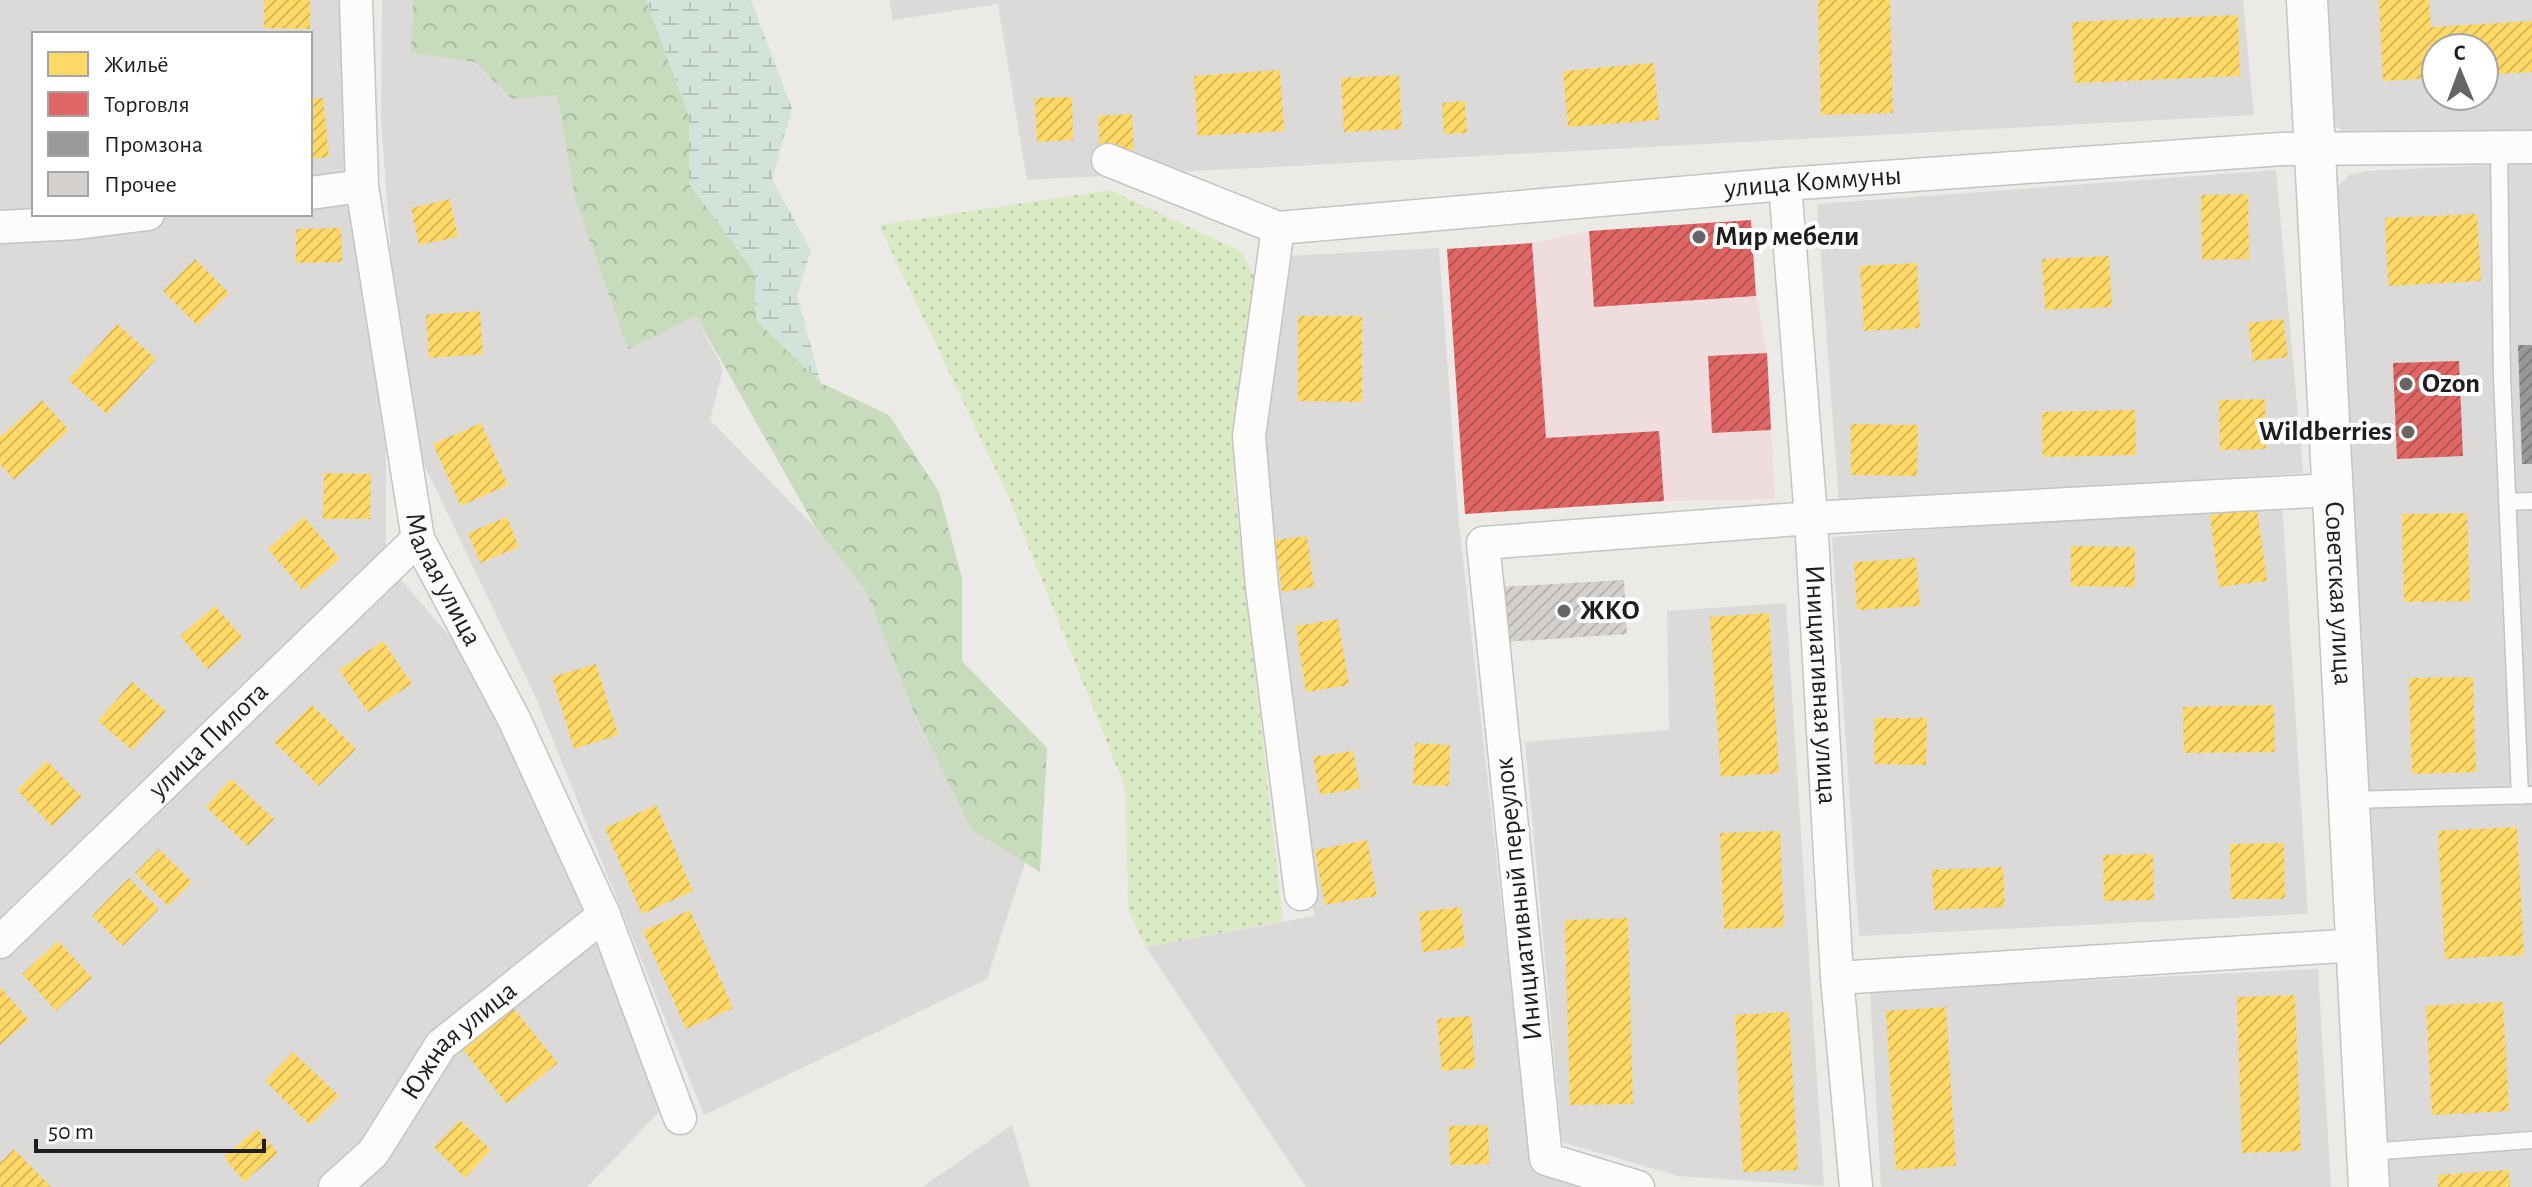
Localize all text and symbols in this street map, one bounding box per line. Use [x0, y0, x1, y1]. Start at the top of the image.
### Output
legend [32, 32, 312, 216]
north arrow [2420, 32, 2500, 112]
text: С [2453, 42, 2466, 64]
text: Жильё [104, 53, 169, 77]
text: Торговля [104, 93, 190, 117]
text: Промзона [104, 133, 203, 157]
street label: улица Коммуны [1722, 162, 1903, 203]
text: Прочее [104, 173, 177, 197]
place label: Мир мебели [1715, 223, 1859, 251]
marker: Мир мебели [1690, 228, 1708, 246]
place label: Ozon [2422, 370, 2480, 398]
marker: Ozon [2397, 375, 2415, 393]
place label: Wildberries [2259, 418, 2392, 446]
marker: Wildberries [2399, 423, 2417, 441]
street label: Советская улица [2319, 500, 2357, 686]
street label: Малая улица [400, 511, 487, 651]
street label: Инициативная улица [1800, 564, 1841, 806]
place label: ЖКО [1580, 597, 1640, 625]
marker: ЖКО [1555, 602, 1573, 620]
street label: улица Пилота [143, 677, 274, 805]
street label: Инициативный переулок [1490, 756, 1548, 1042]
street label: Южная улица [396, 976, 522, 1105]
scale bar [36, 1103, 264, 1153]
text: 50 m [48, 1120, 94, 1144]

